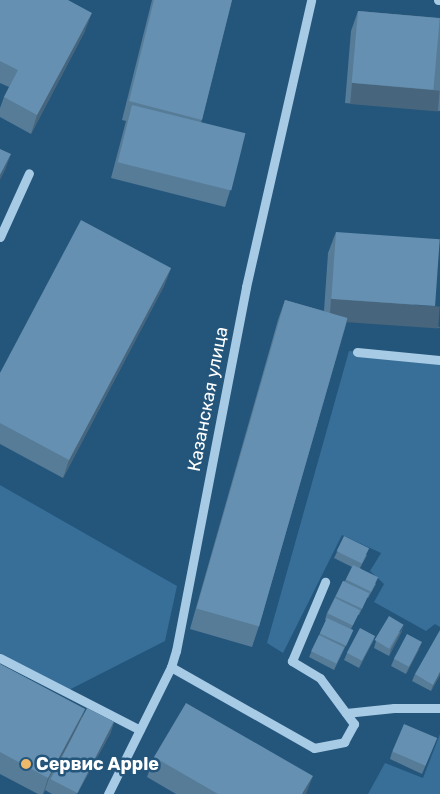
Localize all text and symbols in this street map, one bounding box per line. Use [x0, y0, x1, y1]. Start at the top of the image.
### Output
street label: Казанская улица [183, 325, 233, 473]
place label: Сервис Apple [36, 753, 159, 775]
marker: Сервис Apple [20, 758, 32, 770]

